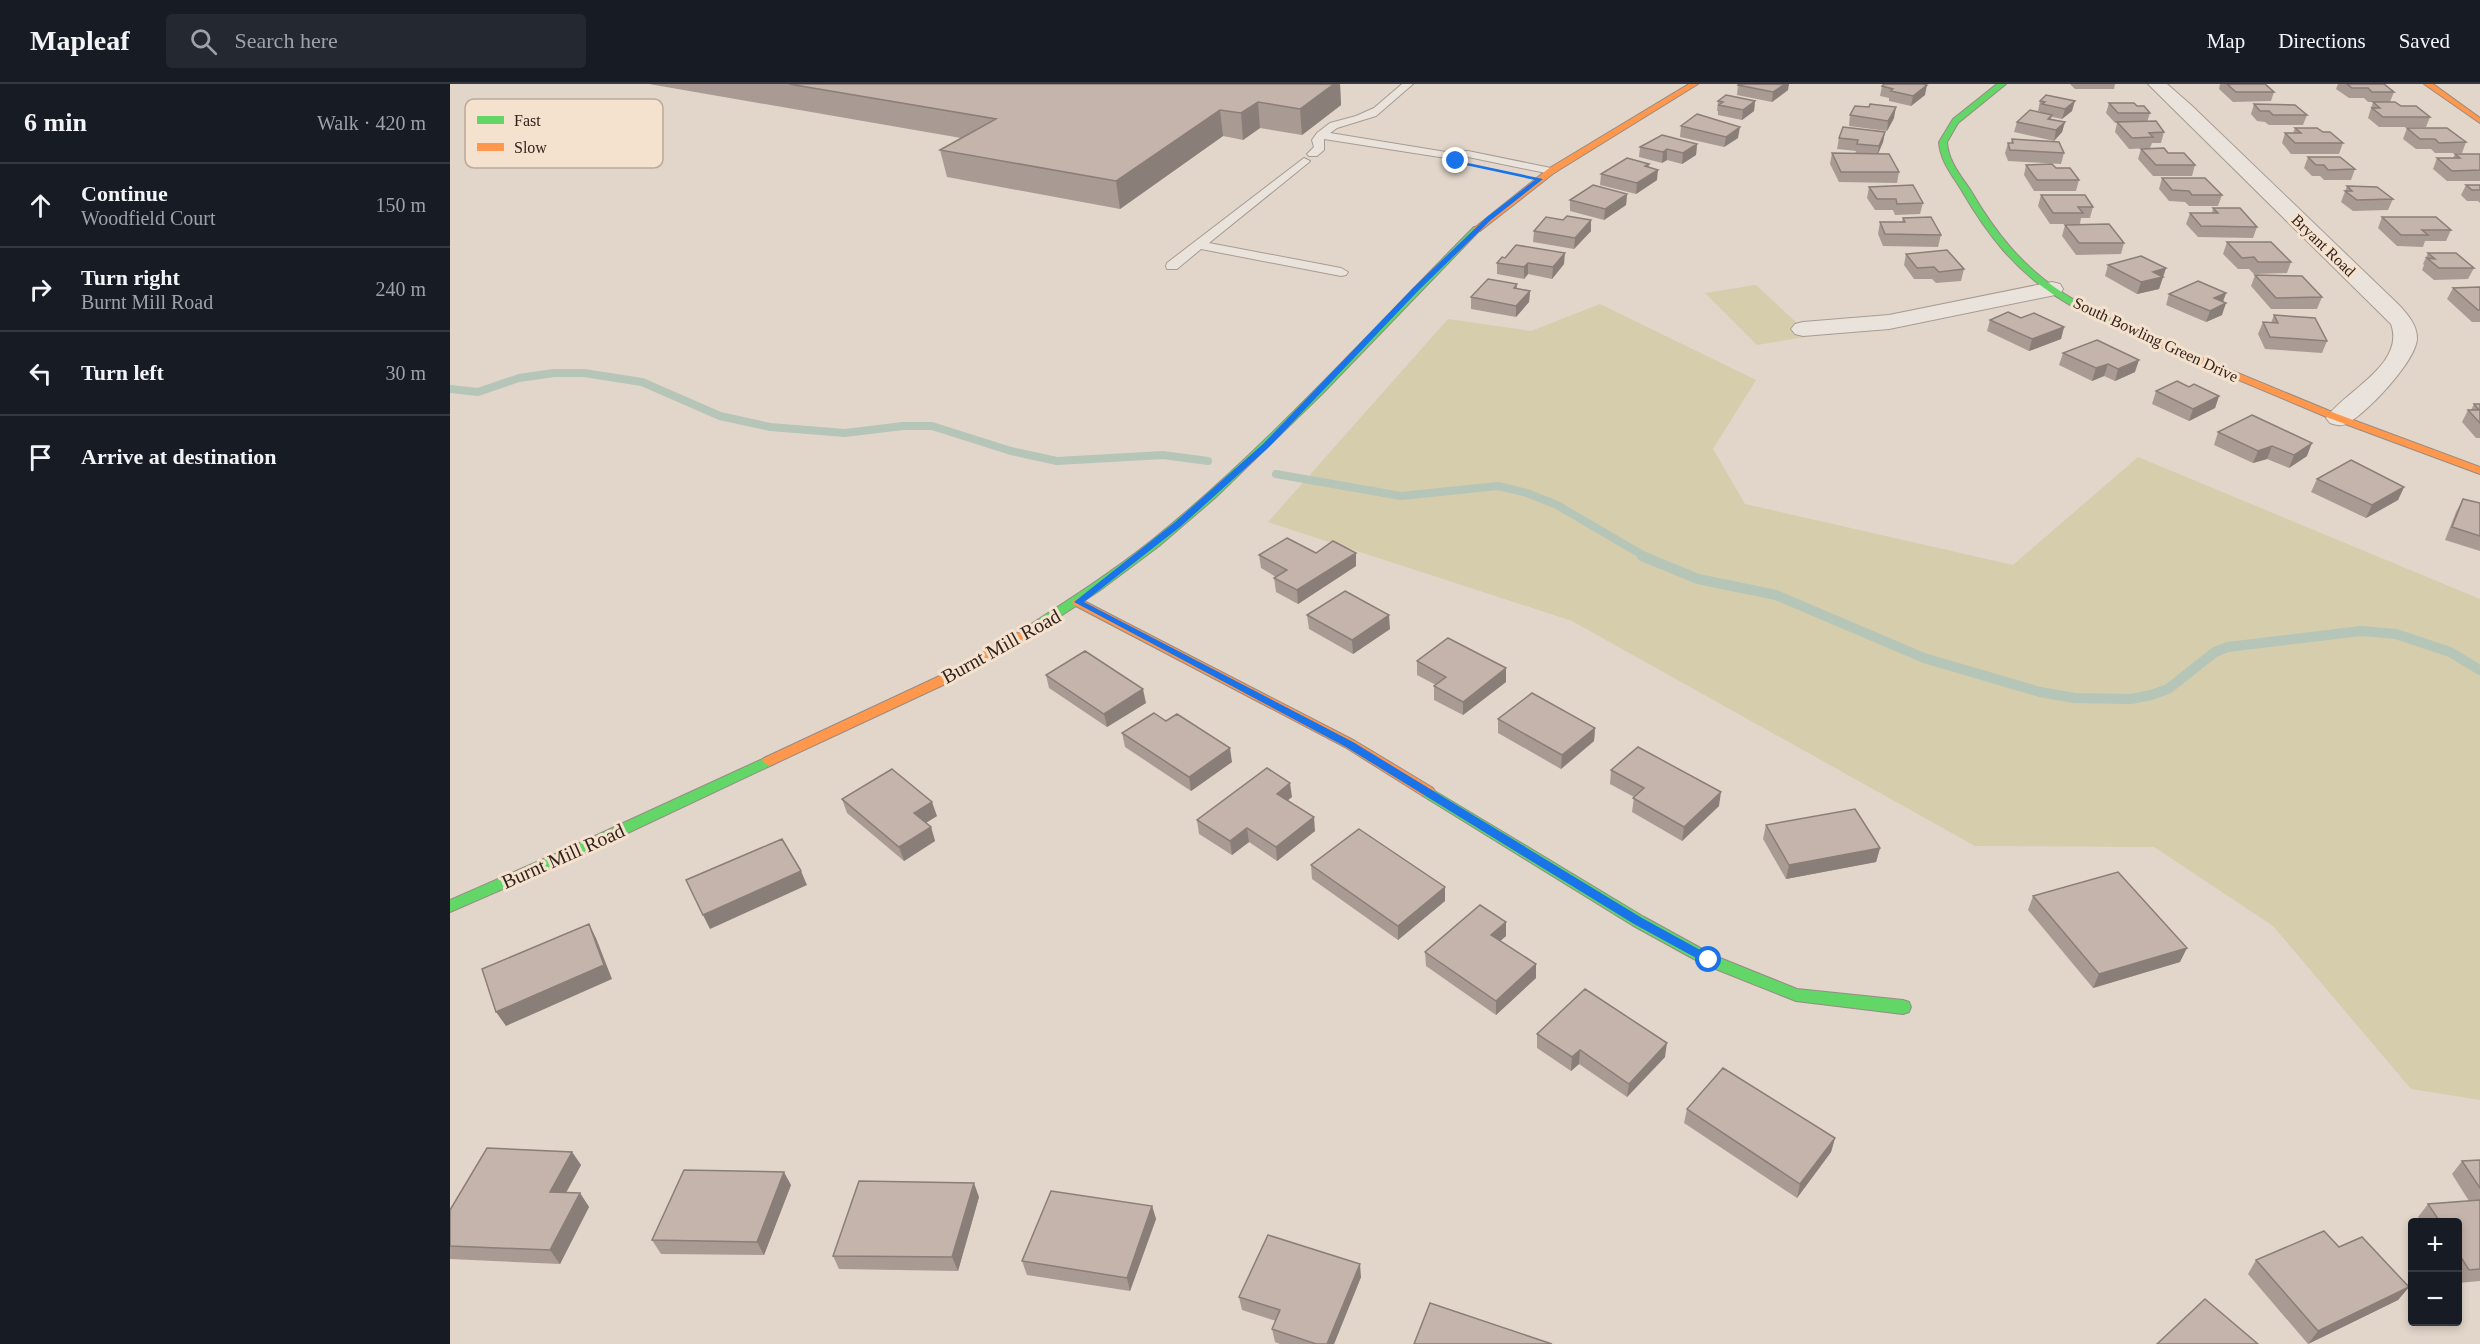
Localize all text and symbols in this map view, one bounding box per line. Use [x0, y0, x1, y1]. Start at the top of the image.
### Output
search box [166, 14, 586, 68]
text: Mapleaf [30, 25, 130, 56]
icon: search [187, 25, 220, 58]
text: Search here [235, 28, 338, 53]
text: Map [2207, 29, 2245, 53]
text: Directions [2278, 29, 2366, 53]
text: Saved [2399, 29, 2450, 53]
legend [465, 99, 663, 168]
text: 6 min [24, 108, 87, 137]
text: Walk · 420 m [317, 112, 426, 134]
text: Fast [514, 112, 541, 129]
text: Slow [514, 139, 547, 156]
route end [1442, 147, 1468, 173]
text: Continue [81, 181, 168, 206]
icon: ahead [24, 189, 57, 222]
text: 150 m [375, 194, 426, 216]
text: Woodfield Court [81, 207, 215, 229]
street label: Bryant Road [2288, 211, 2359, 280]
text: Turn right [81, 265, 180, 290]
icon: right [24, 273, 57, 306]
text: 240 m [375, 278, 426, 300]
text: Burnt Mill Road [81, 291, 213, 313]
street label: South Bowling Green Drive [2070, 294, 2241, 386]
icon: left [24, 357, 57, 390]
text: Turn left [81, 360, 164, 385]
text: 30 m [385, 362, 426, 384]
icon: arrive [24, 441, 57, 474]
text: Arrive at destination [81, 444, 277, 469]
street label: Burnt Mill Road [938, 604, 1064, 688]
street label: Burnt Mill Road [498, 819, 628, 893]
route start [1695, 946, 1721, 972]
map controls [2408, 1218, 2462, 1326]
button: + [2408, 1218, 2462, 1272]
button: − [2408, 1272, 2462, 1326]

